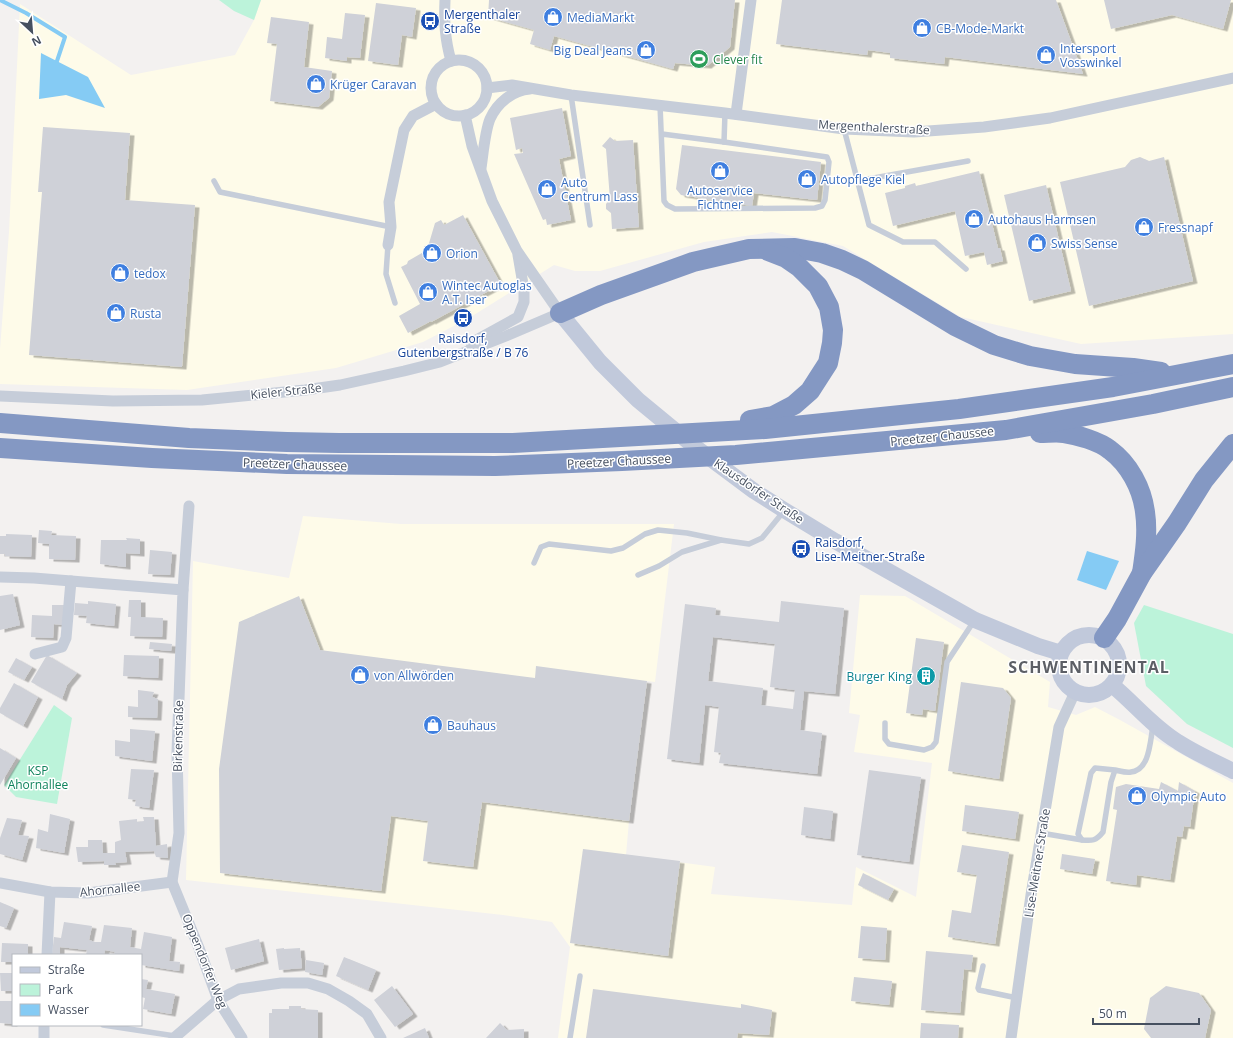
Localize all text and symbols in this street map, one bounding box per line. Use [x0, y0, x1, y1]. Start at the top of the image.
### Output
place label: Mergenthaler Straße [444, 6, 520, 37]
shop icon: MediaMarkt [542, 6, 564, 28]
place label: MediaMarkt [567, 9, 635, 26]
bus stop icon: Mergenthaler Straße [419, 10, 441, 32]
north arrow [12, 12, 52, 52]
shop icon: CB-Mode-Markt [911, 17, 933, 39]
place label: CB-Mode-Markt [936, 20, 1024, 37]
text: N [29, 33, 44, 50]
shop icon: Big Deal Jeans [635, 39, 657, 61]
place label: Intersport Vosswinkel [1060, 40, 1122, 71]
place label: Big Deal Jeans [554, 42, 632, 59]
shop icon: Intersport Vosswinkel [1035, 44, 1057, 66]
sports icon: Clever fit [688, 48, 710, 70]
place label: Clever fit [713, 51, 762, 68]
shop icon: Krüger Caravan [305, 73, 327, 95]
place label: Krüger Caravan [330, 76, 417, 93]
street label: Mergenthalerstraße [818, 116, 931, 138]
shop icon: Autoservice Fichtner [709, 160, 731, 182]
shop icon: Autopflege Kiel [796, 168, 818, 190]
place label: Autopflege Kiel [821, 171, 905, 188]
place label: Auto Centrum Lass [561, 174, 638, 205]
shop icon: Auto Centrum Lass [536, 178, 558, 200]
place label: Autoservice Fichtner [687, 182, 753, 213]
shop icon: Autohaus Harmsen [963, 208, 985, 230]
place label: Autohaus Harmsen [988, 211, 1096, 228]
shop icon: Fressnapf [1133, 216, 1155, 238]
place label: Fressnapf [1158, 219, 1214, 236]
shop icon: Swiss Sense [1026, 232, 1048, 254]
place label: Swiss Sense [1051, 235, 1118, 252]
shop icon: Orion [421, 242, 443, 264]
place label: Orion [446, 245, 478, 262]
shop icon: tedox [109, 262, 131, 284]
place label: tedox [134, 265, 167, 282]
place label: Wintec Autoglas A.T. Iser [442, 277, 532, 308]
shop icon: Wintec Autoglas A.T. Iser [417, 281, 439, 303]
shop icon: Rusta [105, 302, 127, 324]
place label: Rusta [130, 305, 161, 322]
bus stop icon: Raisdorf, Gutenbergstraße / B 76 [452, 307, 474, 329]
place label: Raisdorf, Gutenbergstraße / B 76 [398, 330, 529, 361]
street label: Kieler Straße [250, 379, 323, 403]
street label: Preetzer Chaussee [889, 422, 995, 450]
street label: Preetzer Chaussee [567, 450, 672, 472]
street label: Preetzer Chaussee [243, 454, 348, 474]
street label: Klausdorfer Straße [711, 455, 808, 528]
place label: Raisdorf, Lise-Meitner-Straße [815, 534, 925, 565]
bus stop icon: Raisdorf, Lise-Meitner-Straße [790, 538, 812, 560]
district label: SCHWENTINENTAL [1008, 656, 1170, 678]
shop icon: von Allwörden [349, 664, 371, 686]
building icon: Burger King [915, 665, 937, 687]
place label: von Allwörden [374, 667, 454, 684]
place label: Burger King [846, 668, 912, 685]
street label: Birkenstraße [169, 700, 187, 772]
shop icon: Bauhaus [422, 714, 444, 736]
place label: Bauhaus [447, 717, 496, 734]
park label: KSP Ahornallee [8, 762, 69, 793]
shop icon: Olympic Auto [1126, 785, 1148, 807]
place label: Olympic Auto [1151, 788, 1226, 805]
street label: Lise-Meitner-Straße [1020, 807, 1054, 919]
street label: Ahornallee [79, 877, 141, 901]
street label: Oppendorfer Weg [178, 911, 232, 1011]
legend [12, 954, 142, 1026]
text: Straße [48, 961, 85, 978]
text: Park [48, 981, 74, 998]
scale bar [1093, 1000, 1199, 1026]
text: Wasser [48, 1001, 89, 1018]
text: 50 m [1099, 1005, 1127, 1022]

